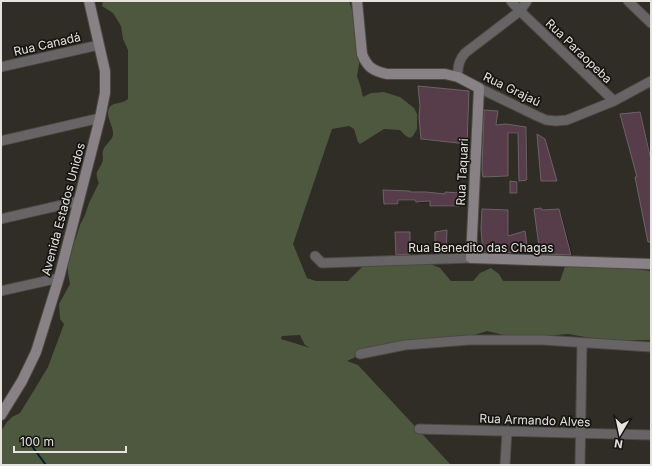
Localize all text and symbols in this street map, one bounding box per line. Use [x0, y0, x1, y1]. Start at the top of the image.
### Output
street label: Rua Paraopeba [543, 16, 615, 86]
street label: Rua Canadá [12, 29, 82, 59]
street label: Rua Grajaú [481, 69, 543, 109]
street label: Rua Taquari [453, 138, 471, 206]
street label: Avenida Estados Unidos [38, 141, 88, 277]
street label: Rua Benedito das Chagas [408, 240, 554, 255]
street label: Rua Armando Alves [479, 411, 591, 429]
north arrow [600, 414, 640, 454]
scale bar [14, 428, 126, 454]
text: 100 m [20, 434, 54, 449]
text: N [613, 436, 624, 451]

